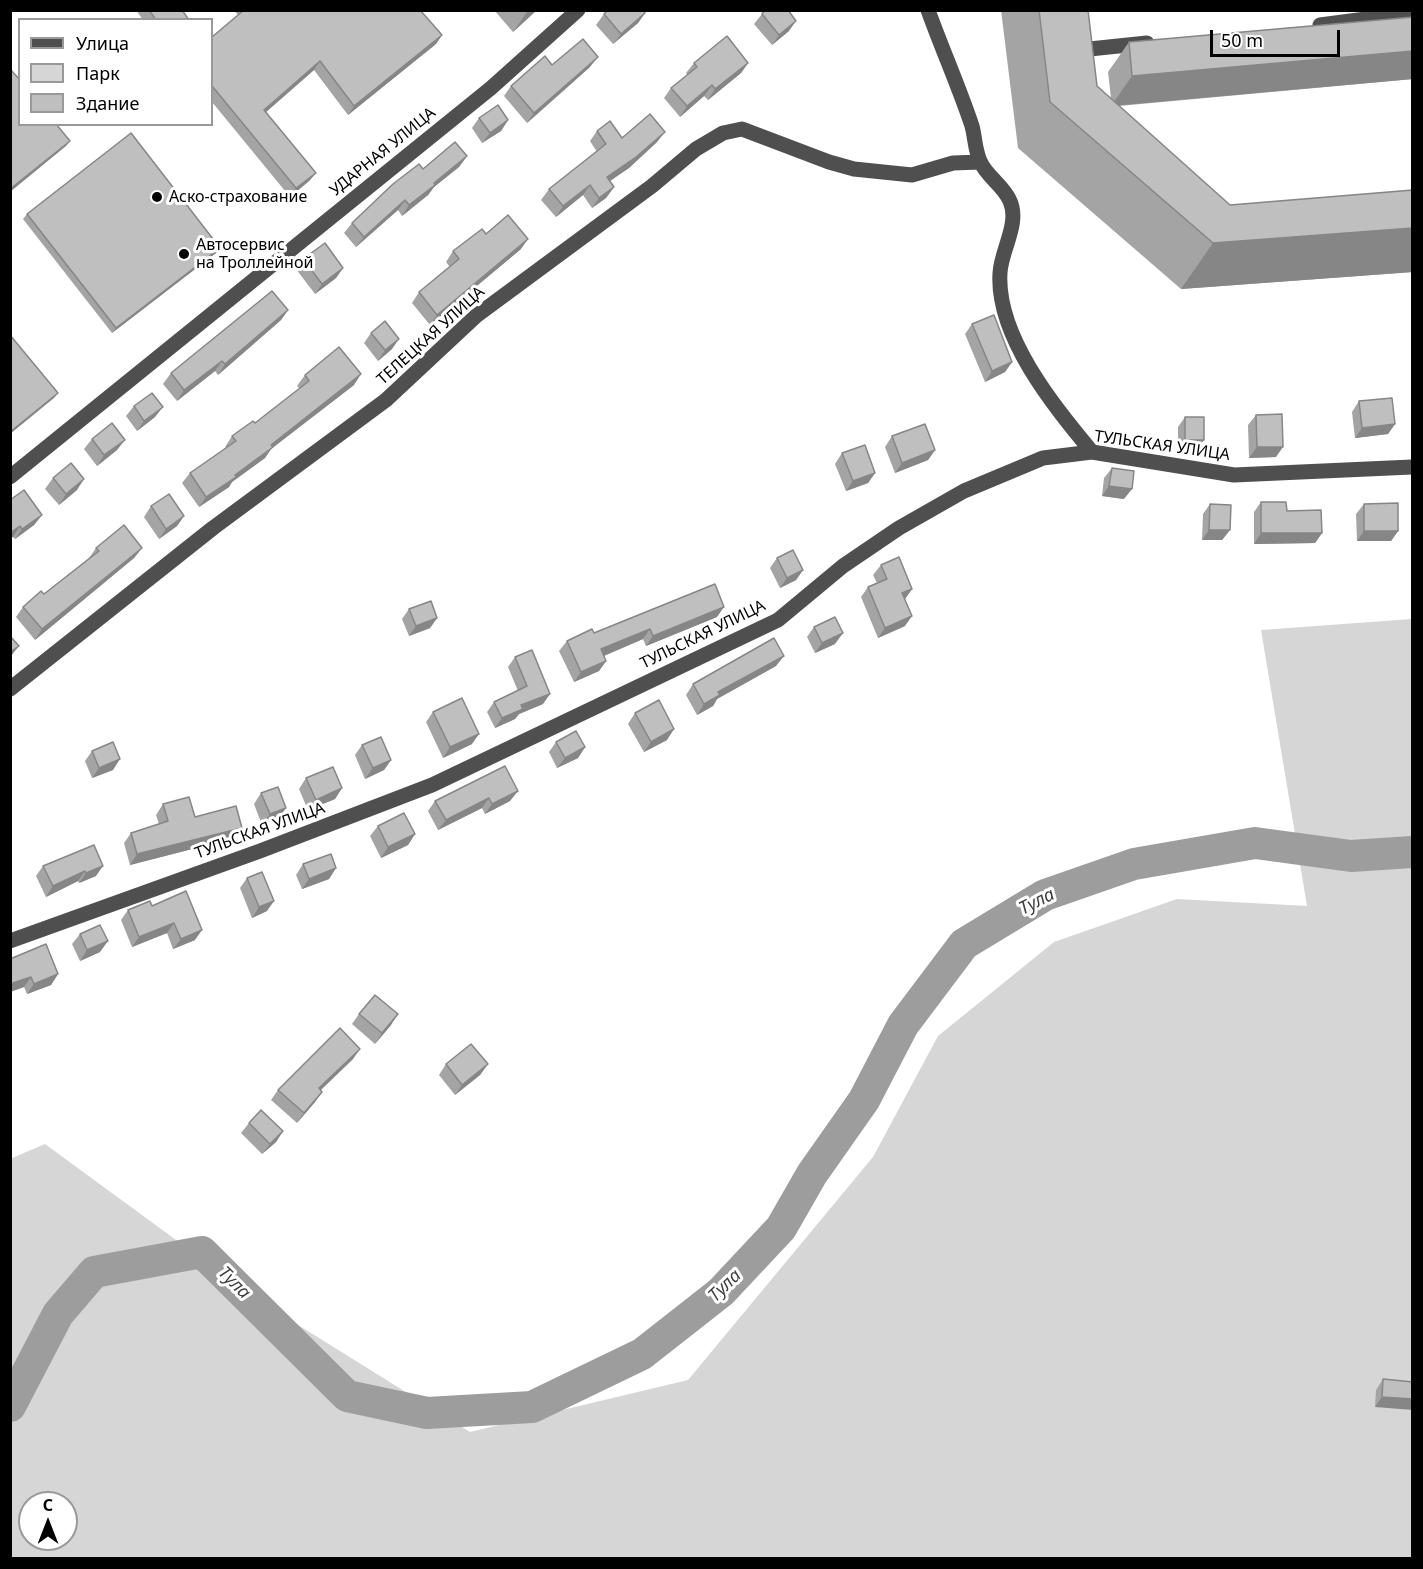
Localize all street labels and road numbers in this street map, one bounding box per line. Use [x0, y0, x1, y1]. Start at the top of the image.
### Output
street label: УДАРНАЯ УЛИЦА [326, 104, 440, 200]
street label: ТЕЛЕЦКАЯ УЛИЦА [373, 283, 489, 389]
street label: ТУЛЬСКАЯ УЛИЦА [1093, 427, 1231, 465]
street label: ТУЛЬСКАЯ УЛИЦА [637, 596, 769, 674]
street label: ТУЛЬСКАЯ УЛИЦА [192, 799, 328, 863]

